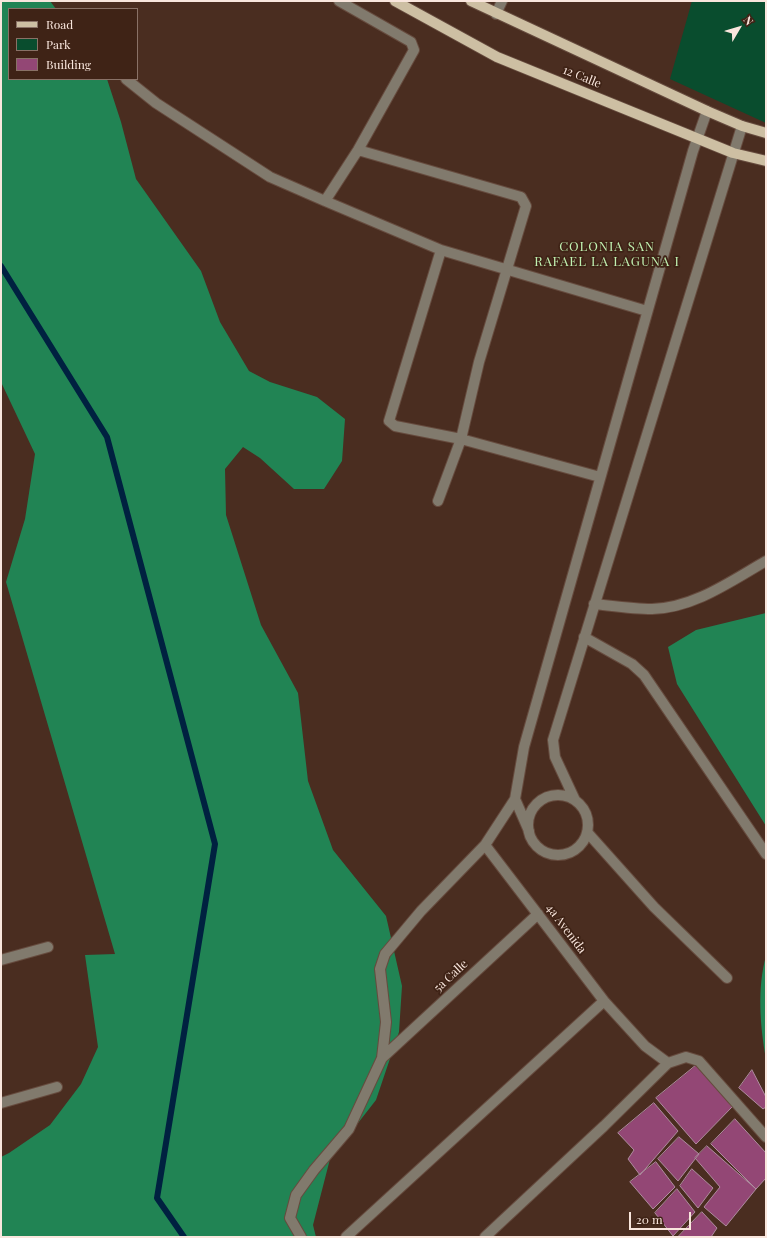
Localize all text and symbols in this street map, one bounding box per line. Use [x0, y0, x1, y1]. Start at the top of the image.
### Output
legend [8, 8, 138, 80]
north arrow [719, 8, 759, 48]
text: N [740, 13, 757, 28]
text: Road [46, 16, 73, 32]
text: Park [46, 36, 71, 52]
text: Building [46, 56, 91, 72]
street label: 12 Calle [561, 63, 603, 91]
district label: COLONIA SAN RAFAEL LA LAGUNA I [534, 239, 680, 270]
street label: 4a Avenida [543, 902, 589, 956]
street label: 5a Calle [431, 957, 471, 995]
scale bar [631, 1204, 693, 1230]
text: 20 m [636, 1211, 663, 1227]

